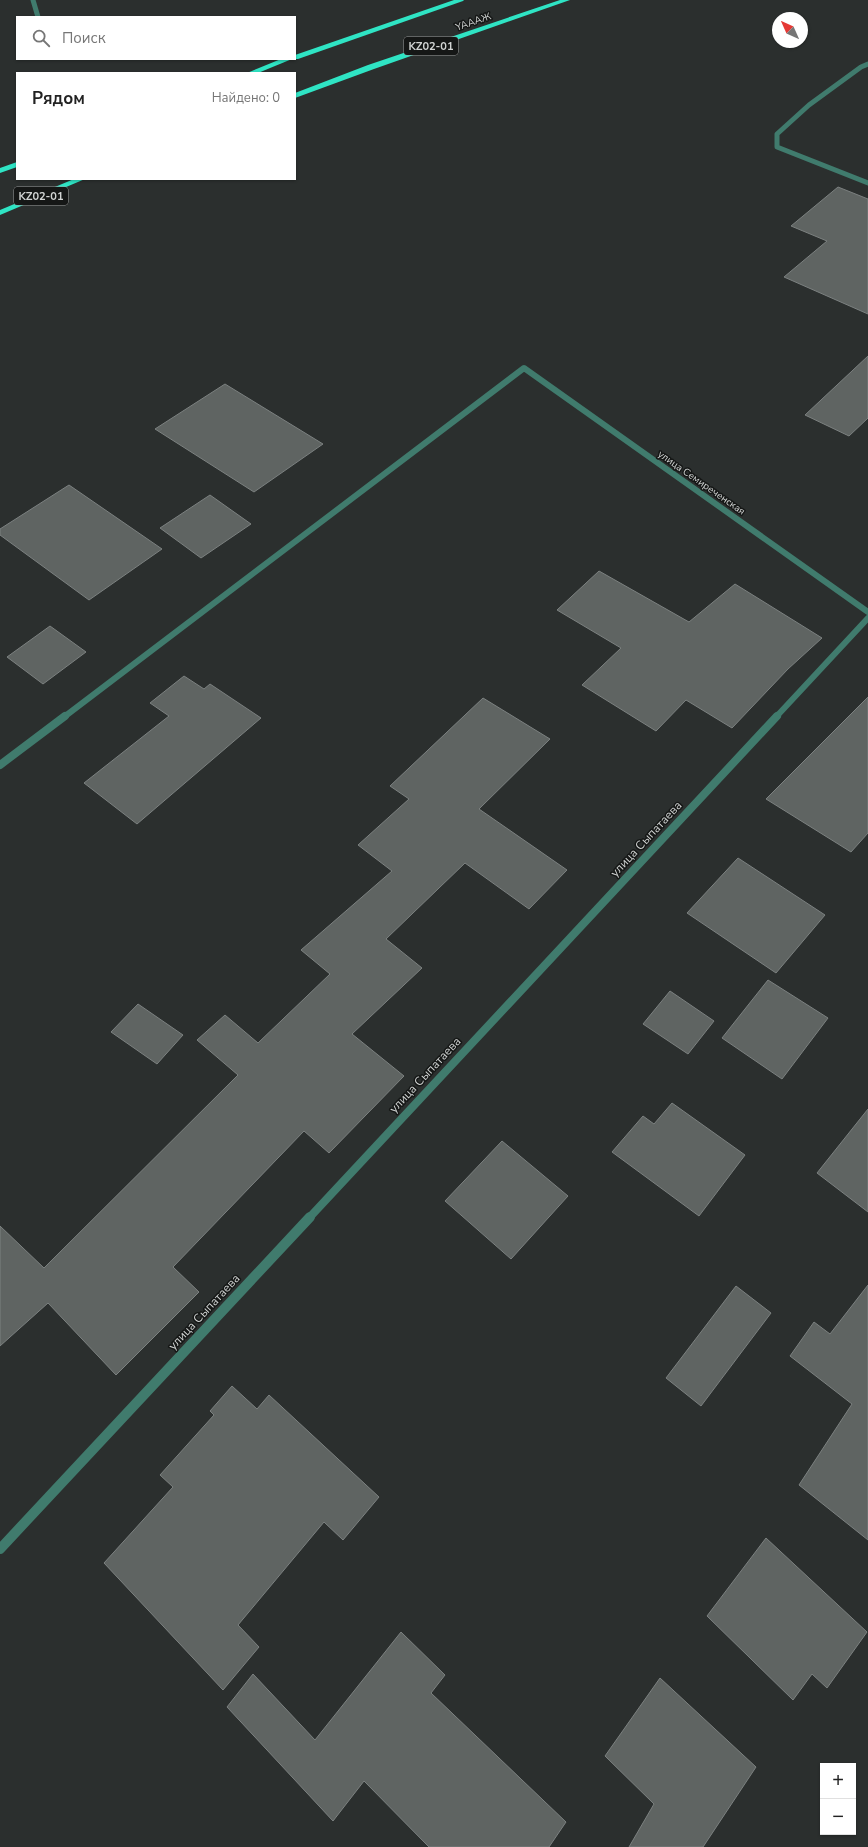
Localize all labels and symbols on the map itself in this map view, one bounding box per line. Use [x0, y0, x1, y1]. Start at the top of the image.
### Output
street label: ҮАААЖ [453, 9, 493, 35]
north arrow [772, 12, 808, 48]
road number: KZ02-01 [404, 37, 458, 55]
road number: KZ02-01 [14, 187, 68, 205]
street label: улица Семиреченская [655, 447, 748, 518]
street label: улица Сыпатаева [607, 798, 685, 880]
street label: улица Сыпатаева [386, 1034, 464, 1116]
street label: улица Сыпатаева [165, 1271, 243, 1353]

